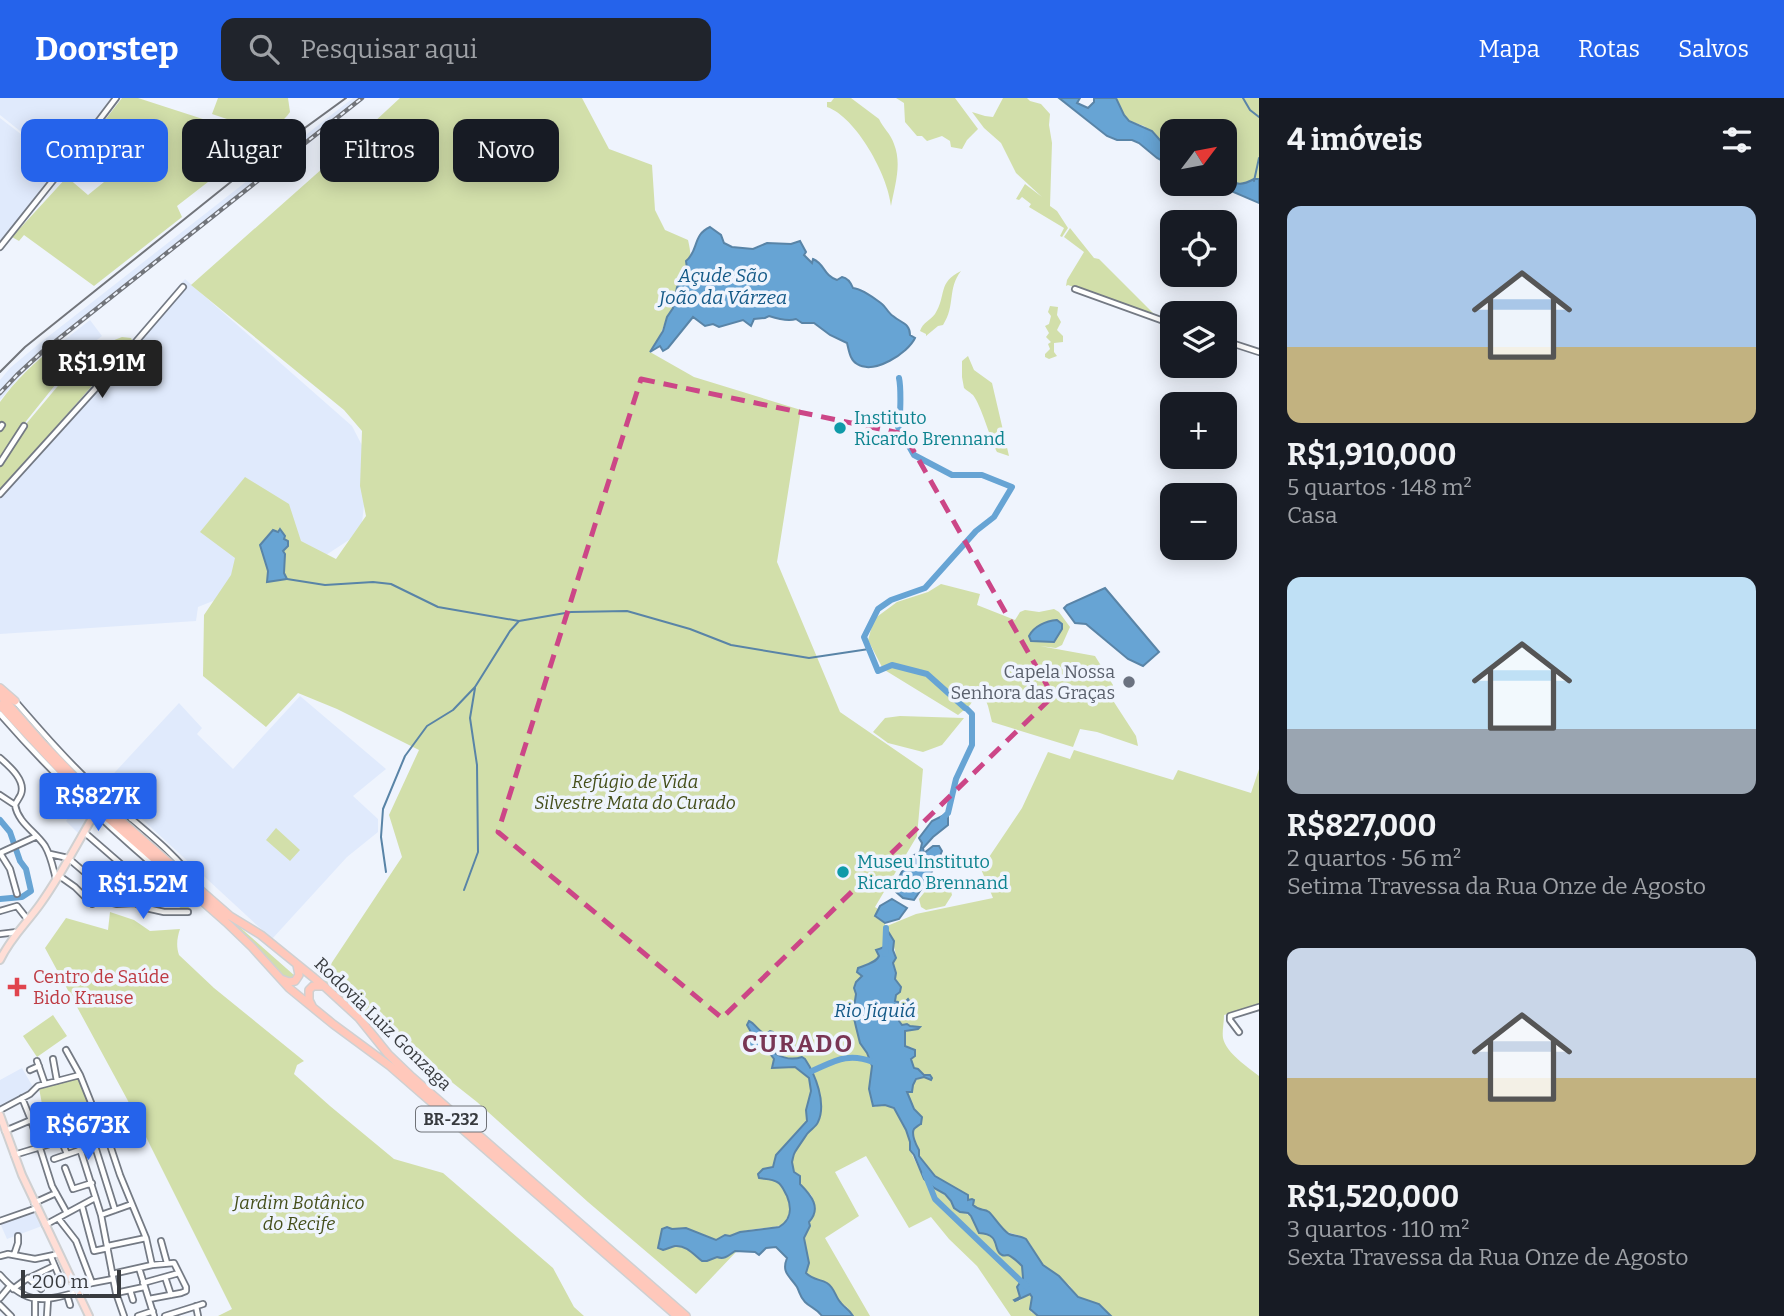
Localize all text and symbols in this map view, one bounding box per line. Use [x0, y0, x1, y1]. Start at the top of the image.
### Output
search box [221, 18, 711, 81]
text: Doorstep [35, 29, 179, 69]
icon: search [245, 30, 283, 68]
text: Pesquisar aqui [301, 34, 478, 65]
text: Mapa [1478, 35, 1540, 63]
text: Rotas [1578, 35, 1640, 63]
text: Salvos [1678, 35, 1749, 63]
chip: Comprar [21, 119, 168, 182]
chip: Alugar [182, 119, 306, 182]
chip: Filtros [320, 119, 439, 182]
chip: Novo [453, 119, 559, 182]
north arrow [1160, 119, 1237, 196]
map controls [1160, 119, 1237, 560]
icon: filters [1718, 121, 1756, 159]
text: 4 imóveis [1287, 122, 1422, 158]
button: locate [1160, 210, 1237, 287]
icon: home [1459, 252, 1585, 378]
water label: Açude São João da Várzea [657, 264, 787, 309]
button: layers [1160, 301, 1237, 378]
pin: R$1.91M [37, 341, 167, 400]
text: R$1.91M [58, 349, 146, 377]
button: + [1160, 392, 1237, 469]
place label: Instituto Ricardo Brennand [854, 407, 1006, 450]
marker: Instituto Ricardo Brennand [832, 420, 848, 436]
text: R$1,910,000 [1287, 437, 1456, 473]
text: 5 quartos · 148 m² [1287, 473, 1472, 501]
button: − [1160, 483, 1237, 560]
text: Casa [1287, 501, 1338, 529]
icon: home [1459, 623, 1585, 749]
place label: Capela Nossa Senhora das Graças [950, 661, 1115, 704]
marker: Capela Nossa Senhora das Graças [1121, 674, 1137, 690]
park label: Refúgio de Vida Silvestre Mata do Curado [534, 771, 736, 814]
pin: R$827K [41, 774, 155, 833]
text: R$827K [56, 782, 140, 810]
text: R$827,000 [1287, 808, 1436, 844]
text: 2 quartos · 56 m² [1287, 844, 1461, 872]
place label: Museu Instituto Ricardo Brennand [857, 851, 1009, 894]
pin: R$1.52M [78, 862, 208, 921]
marker: Museu Instituto Ricardo Brennand [835, 864, 851, 880]
text: R$1.52M [98, 870, 188, 898]
text: Setima Travessa da Rua Onze de Agosto [1287, 872, 1706, 900]
street label: Rodovia Luiz Gonzaga [310, 953, 456, 1095]
place label: Centro de Saúde Bido Krause [33, 966, 169, 1009]
marker: Centro de Saúde Bido Krause [7, 977, 27, 997]
icon: home [1459, 994, 1585, 1120]
water label: Rio Jiquiá [834, 999, 916, 1022]
district label: CURADO [742, 1030, 854, 1058]
pin: R$673K [31, 1102, 145, 1162]
road number: BR-232 [416, 1107, 486, 1132]
text: R$673K [46, 1111, 130, 1139]
text: R$1,520,000 [1287, 1179, 1459, 1215]
park label: Jardim Botânico do Recife [232, 1192, 364, 1235]
text: 3 quartos · 110 m² [1287, 1215, 1469, 1243]
text: Sexta Travessa da Rua Onze de Agosto [1287, 1243, 1689, 1271]
scale bar [21, 1267, 121, 1299]
text: 200 m [32, 1270, 89, 1293]

